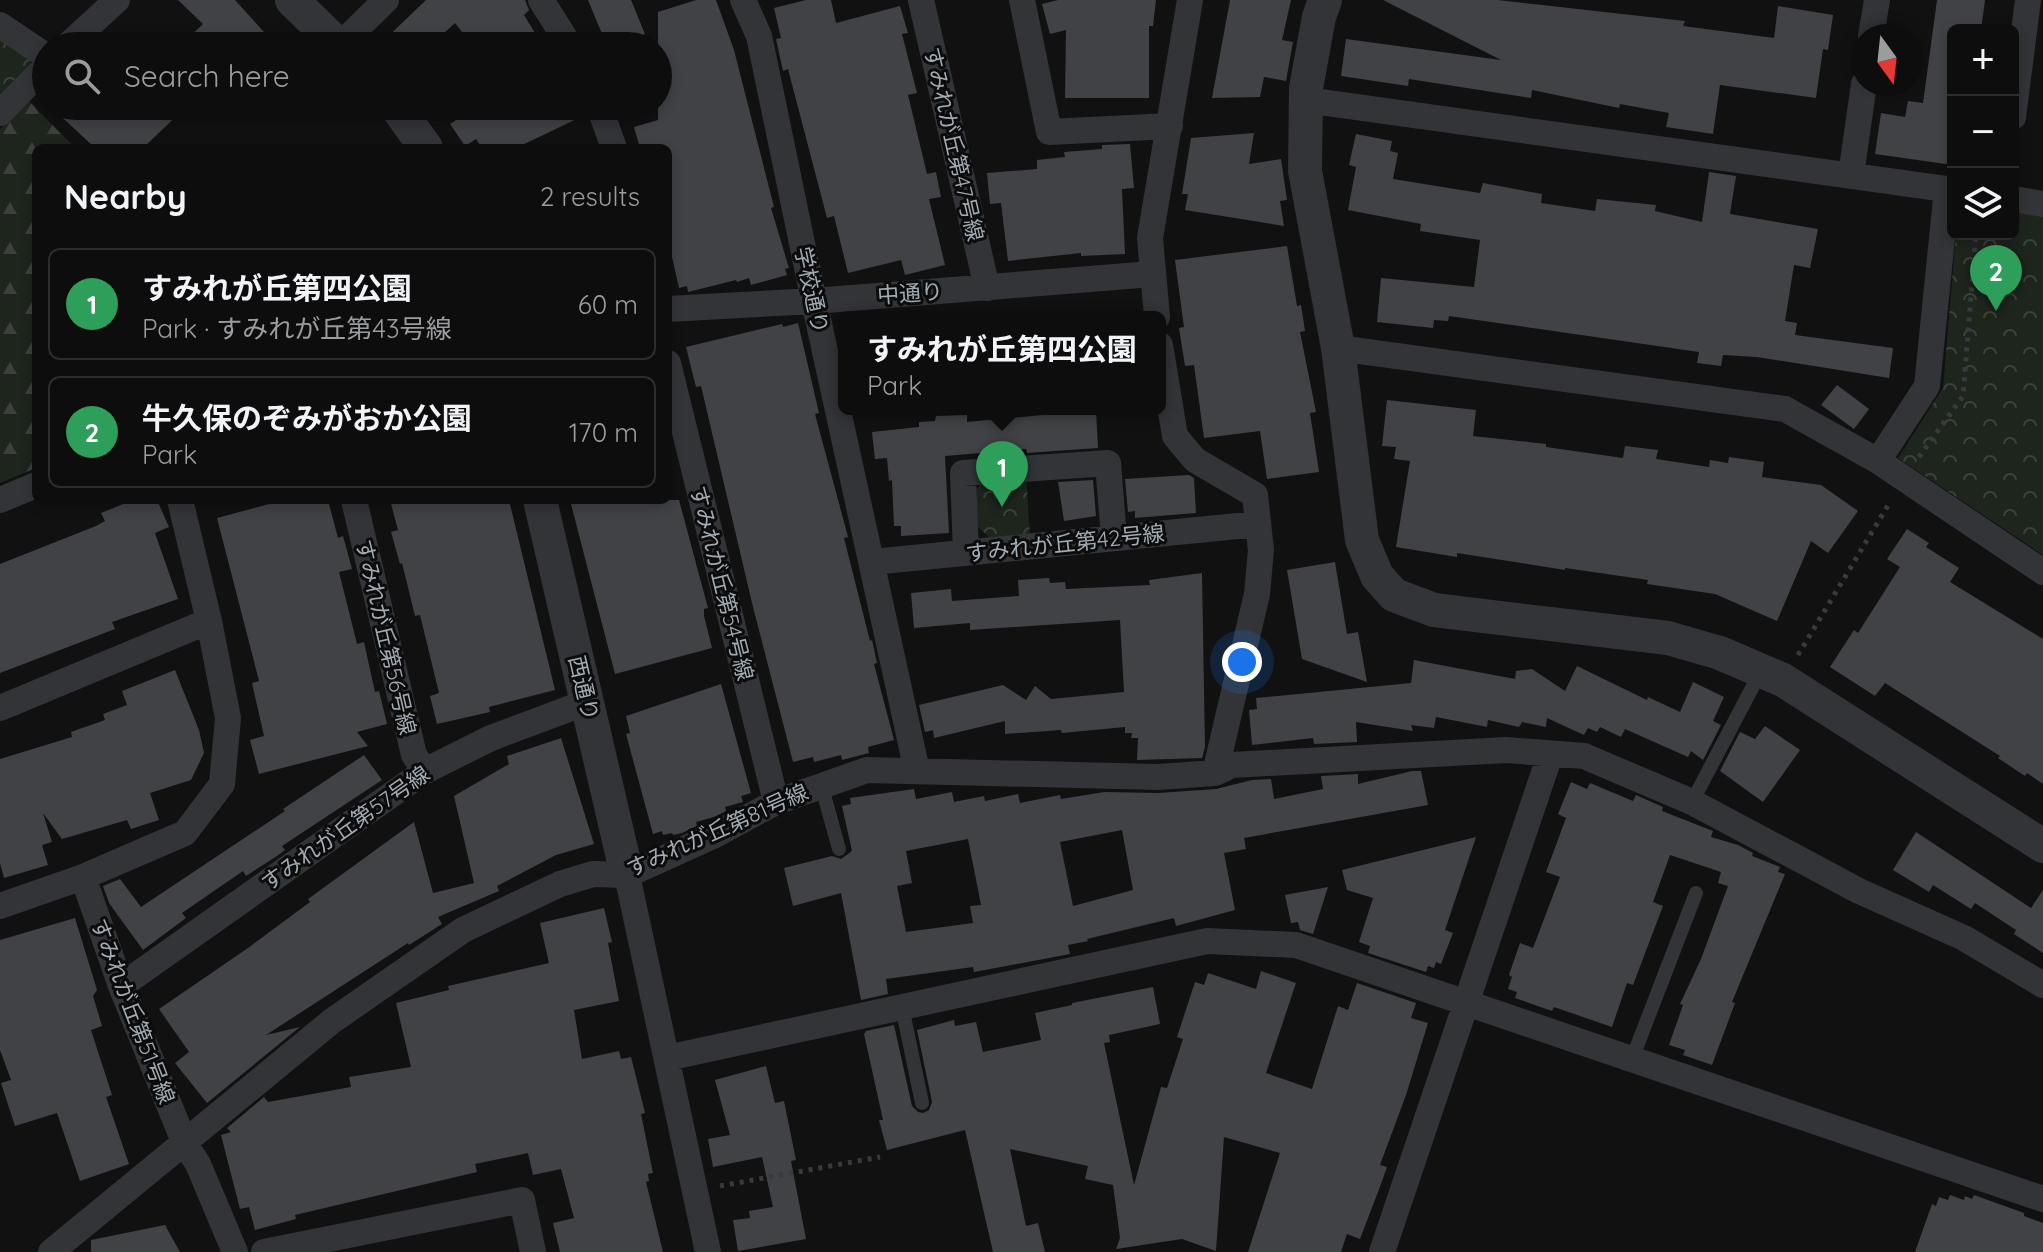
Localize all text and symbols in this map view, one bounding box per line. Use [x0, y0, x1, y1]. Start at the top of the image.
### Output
north arrow [1851, 24, 1923, 96]
map controls [1947, 24, 2019, 240]
button: + [1947, 24, 2019, 96]
search box [32, 32, 672, 120]
street label: すみれが丘第47号線 [918, 44, 990, 244]
icon: search [60, 54, 104, 98]
text: Search here [124, 57, 290, 95]
button: − [1947, 96, 2019, 168]
button: layers [1947, 168, 2019, 240]
text: Nearby [64, 175, 187, 218]
text: 2 results [540, 180, 640, 213]
street label: 学校通り [789, 244, 835, 336]
pin: 2 [1970, 245, 2022, 311]
text: すみれが丘第四公園 [142, 269, 412, 307]
street label: 中通り [876, 277, 944, 309]
text: 1 [87, 288, 97, 321]
text: 60 m [578, 288, 638, 321]
popup [838, 311, 1166, 415]
text: Park · すみれが丘第43号線 [142, 312, 452, 345]
text: すみれが丘第四公園 [867, 330, 1137, 368]
text: Park [867, 369, 922, 402]
text: 牛久保のぞみがおか公園 [142, 399, 472, 437]
text: 2 [85, 416, 99, 449]
text: 170 m [569, 416, 638, 449]
text: Park [142, 438, 197, 471]
pin: 1 [976, 441, 1028, 507]
street label: すみれが丘第54号線 [684, 483, 760, 683]
street label: すみれが丘第42号線 [964, 519, 1166, 567]
street label: すみれが丘第56号線 [350, 536, 422, 738]
your location [1222, 642, 1262, 682]
street label: 西通り [563, 653, 605, 723]
street label: すみれが丘第57号線 [255, 759, 435, 897]
street label: すみれが丘第81号線 [622, 777, 812, 883]
street label: すみれが丘第51号線 [85, 914, 181, 1108]

